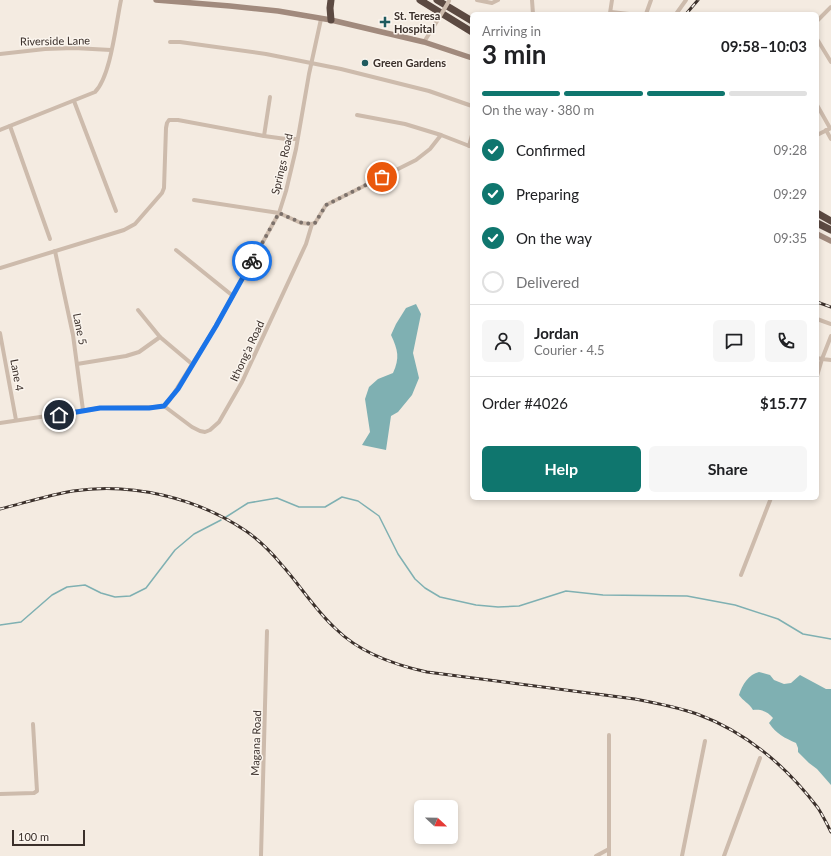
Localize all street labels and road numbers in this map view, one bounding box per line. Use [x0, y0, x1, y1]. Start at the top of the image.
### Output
street label: Riverside Lane [20, 33, 90, 48]
street label: Springs Road [268, 132, 295, 196]
street label: Lane 5 [71, 312, 90, 346]
street label: Ithong'a Road [227, 318, 266, 383]
street label: Lane 4 [8, 358, 27, 393]
street label: Magana Road [248, 710, 263, 776]

